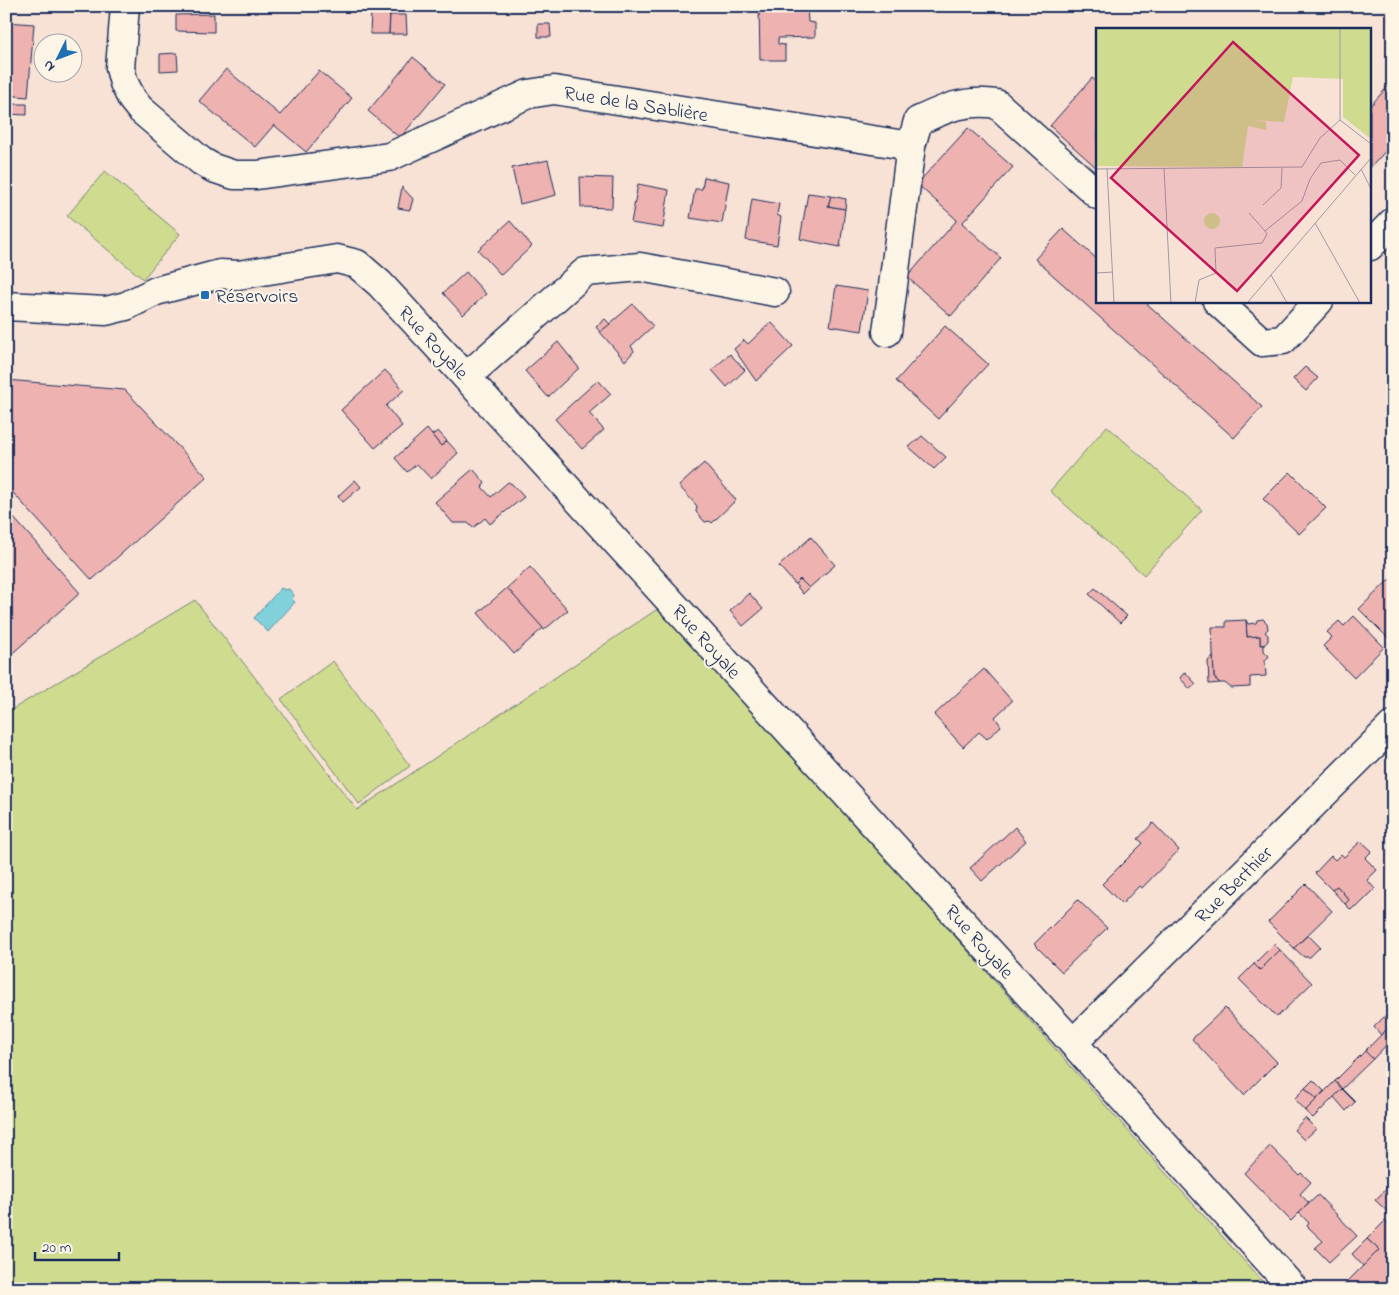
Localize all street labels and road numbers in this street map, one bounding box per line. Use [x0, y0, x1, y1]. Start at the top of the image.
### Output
street label: Rue de la Sablière [562, 80, 710, 131]
street label: Rue Royale [390, 300, 474, 387]
street label: Rue Royale [664, 599, 747, 687]
street label: Rue Berthier [1189, 840, 1281, 931]
street label: Rue Royale [937, 899, 1020, 987]

